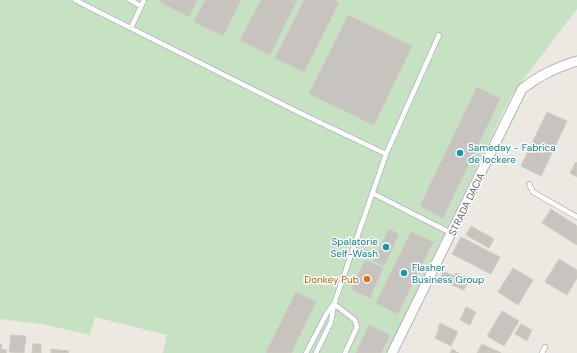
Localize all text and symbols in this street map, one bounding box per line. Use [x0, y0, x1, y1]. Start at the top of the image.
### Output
place label: Sameday - Fabrica de lockere [468, 141, 556, 166]
marker: Sameday - Fabrica de lockere [455, 148, 465, 158]
street label: STRADA DACIA [446, 170, 487, 238]
place label: Spalatorie Self-Wash [330, 235, 378, 260]
marker: Spalatorie Self-Wash [381, 242, 391, 252]
place label: Flasher Business Group [412, 261, 484, 286]
marker: Flasher Business Group [399, 268, 409, 278]
place label: Donkey Pub [304, 273, 359, 286]
marker: Donkey Pub [362, 274, 372, 284]

